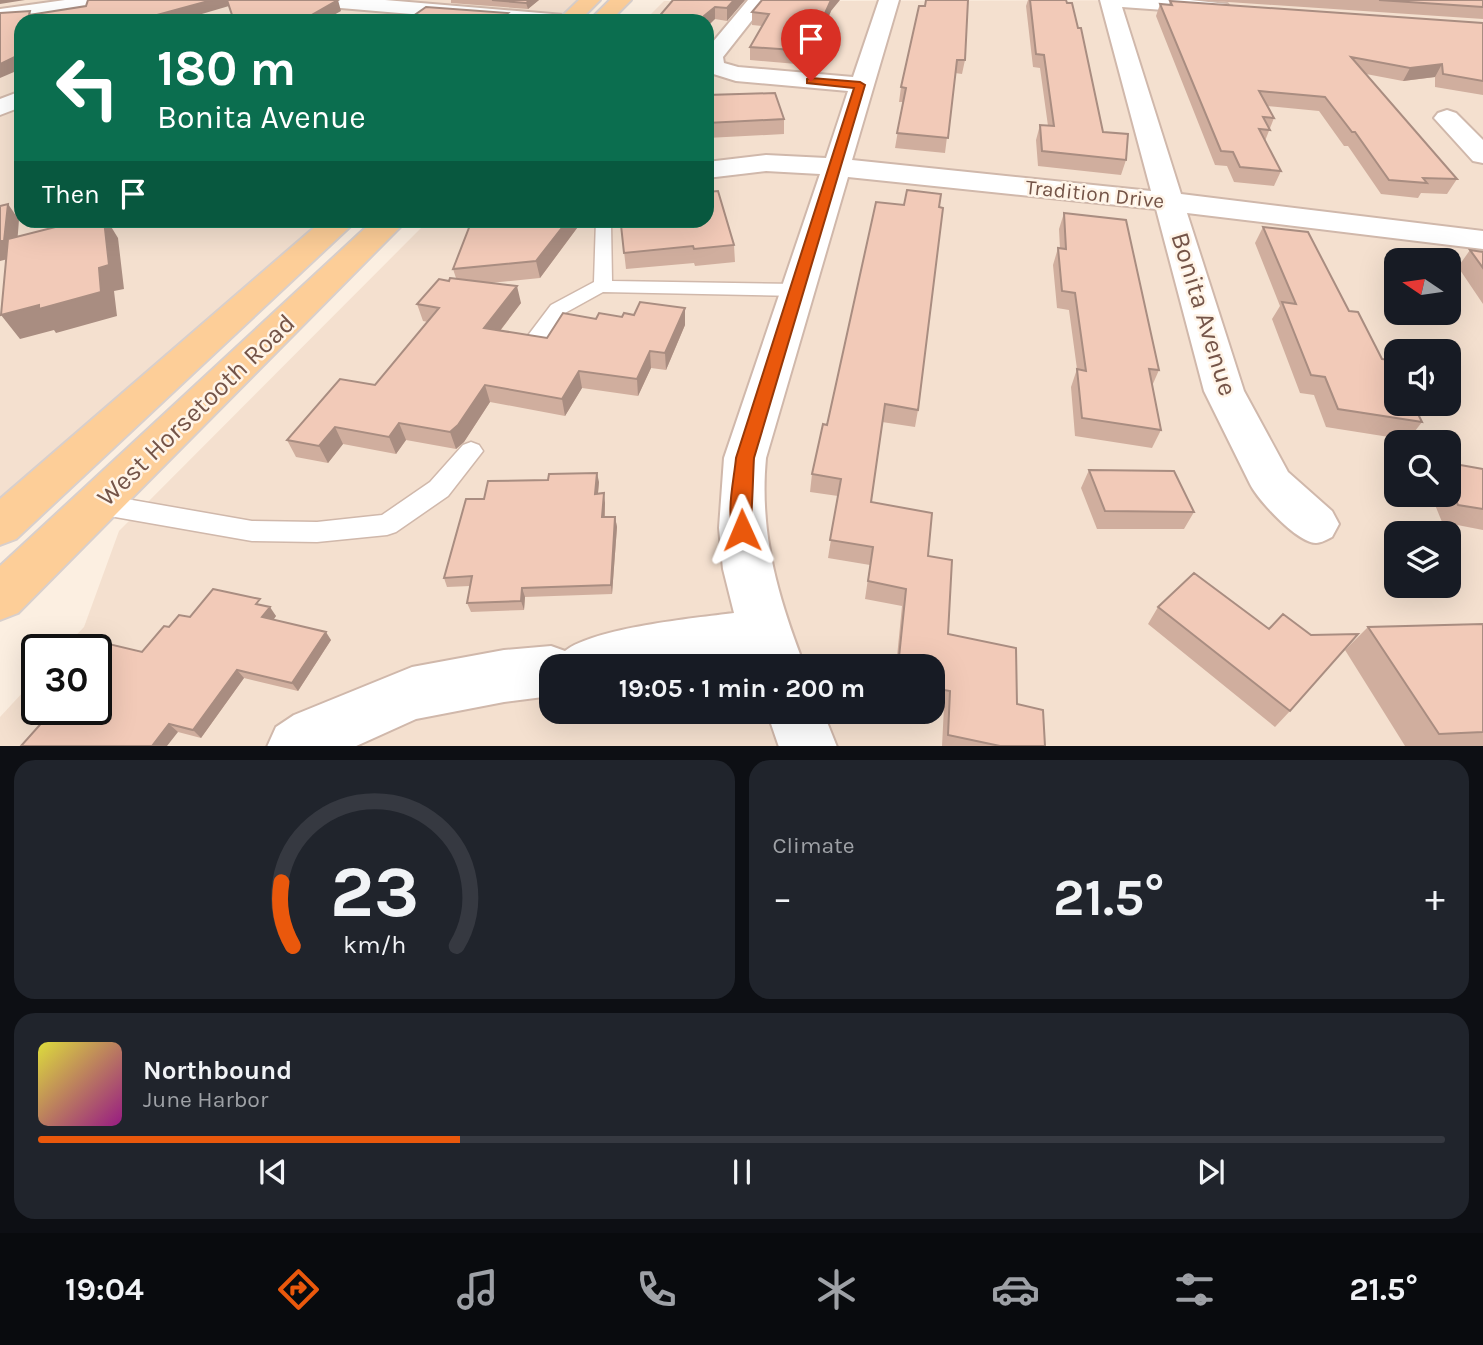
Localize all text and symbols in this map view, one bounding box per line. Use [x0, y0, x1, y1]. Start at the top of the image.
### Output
pin [781, 9, 841, 81]
icon: arrive [792, 20, 830, 58]
text: 180 m [157, 40, 296, 97]
icon: left [42, 42, 133, 133]
text: Bonita Avenue [157, 99, 366, 136]
icon: arrive [114, 175, 152, 213]
street label: Tradition Drive [1025, 175, 1165, 213]
text: Then [42, 179, 100, 210]
street label: Bonita Avenue [1164, 228, 1244, 400]
north arrow [1384, 248, 1461, 326]
map controls [1384, 248, 1461, 598]
street label: West Horsetooth Road [91, 307, 301, 513]
button: sound [1384, 339, 1461, 416]
button: search [1384, 430, 1461, 507]
position arrow [705, 493, 779, 567]
button: layers [1384, 521, 1461, 598]
speed limit sign: 30 [21, 634, 112, 725]
text: 19:05 · 1 min · 200 m [619, 673, 865, 704]
text: Climate [773, 832, 855, 859]
text: 23 [330, 849, 419, 934]
text: 21.5° [1053, 867, 1165, 928]
text: − [773, 876, 792, 921]
text: + [1425, 876, 1445, 921]
text: km/h [343, 929, 406, 958]
text: Northbound [143, 1055, 292, 1086]
text: June Harbor [143, 1086, 268, 1113]
icon: previous [254, 1153, 292, 1191]
icon: pause [723, 1153, 761, 1191]
icon: next [1192, 1153, 1230, 1191]
icon: directions [274, 1265, 323, 1314]
icon: music [453, 1265, 502, 1314]
icon: phone [632, 1265, 681, 1314]
icon: climate [812, 1265, 861, 1314]
icon: car [991, 1265, 1040, 1314]
icon: filters [1170, 1265, 1219, 1314]
text: 19:04 [65, 1271, 144, 1308]
text: 21.5° [1349, 1271, 1418, 1308]

